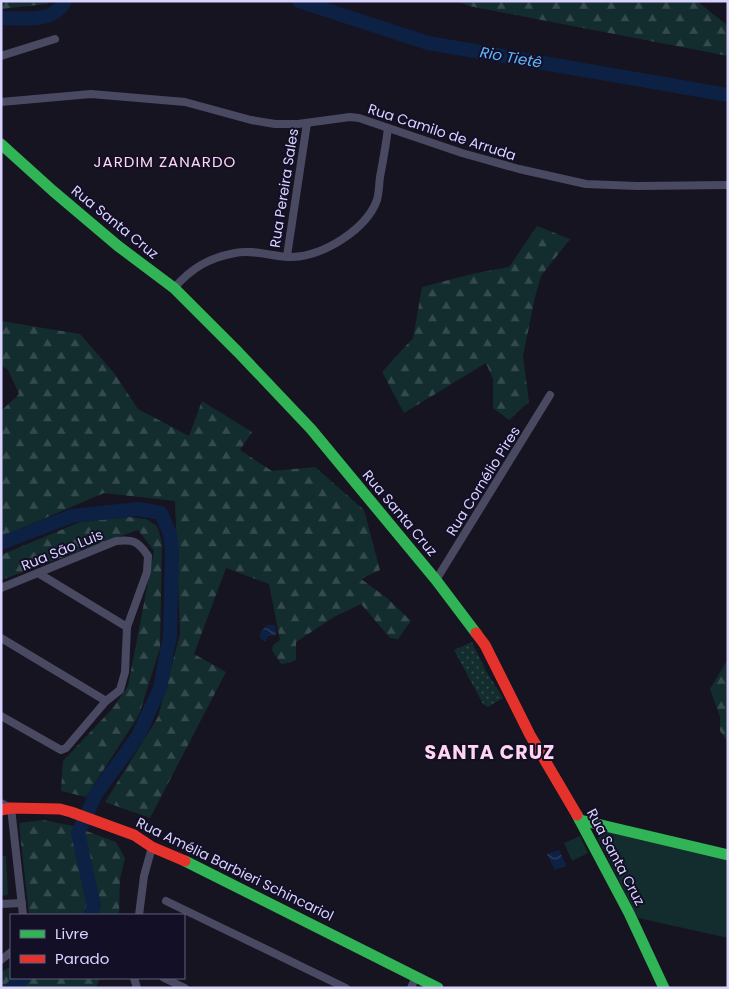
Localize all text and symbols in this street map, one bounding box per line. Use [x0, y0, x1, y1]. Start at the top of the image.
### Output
water label: Rio Tietê [478, 41, 544, 73]
street label: Rua Camilo de Arruda [365, 99, 519, 165]
street label: Rua Pereira Sales [265, 127, 303, 249]
district label: JARDIM ZANARDO [94, 151, 236, 172]
street label: Rua Santa Cruz [67, 181, 163, 263]
street label: Rua Cornélio Pires [441, 422, 525, 540]
street label: Rua Santa Cruz [358, 466, 442, 560]
street label: Rua São Luis [18, 524, 106, 576]
district label: SANTA CRUZ [425, 739, 555, 766]
street label: Rua Santa Cruz [582, 805, 650, 909]
street label: Rua Amélia Barbieri Schincariol [133, 812, 337, 926]
legend [10, 914, 185, 979]
text: Livre [55, 923, 88, 944]
text: Parado [55, 948, 109, 969]

